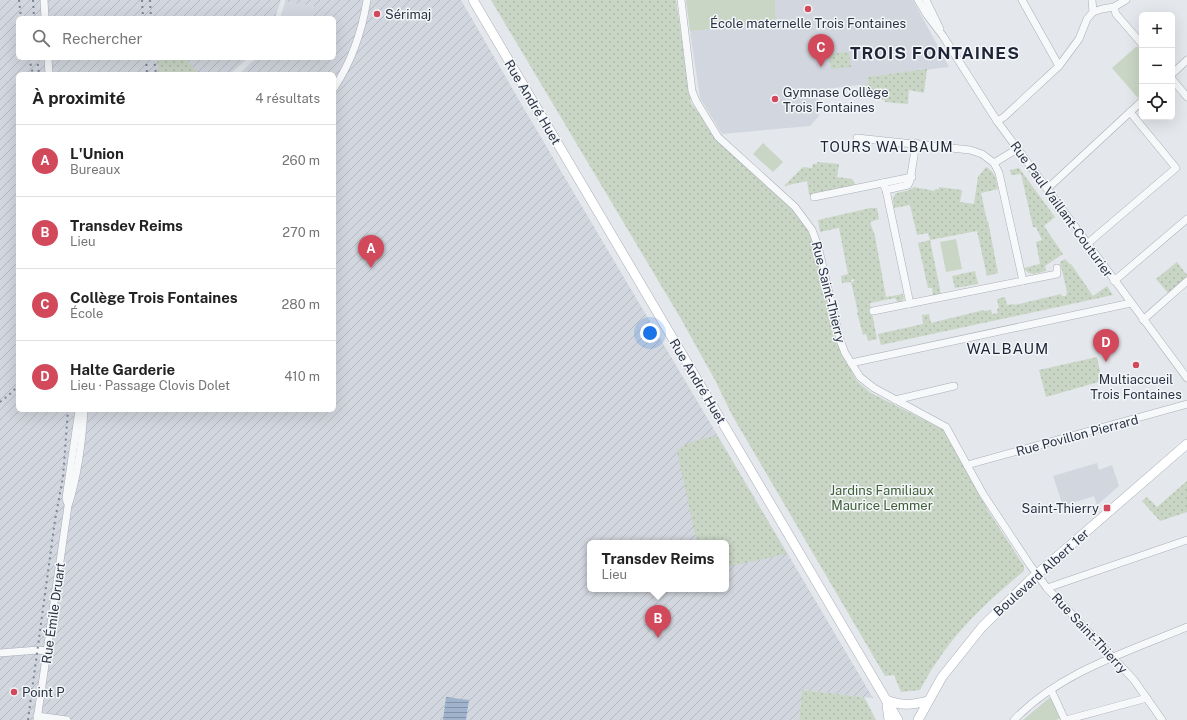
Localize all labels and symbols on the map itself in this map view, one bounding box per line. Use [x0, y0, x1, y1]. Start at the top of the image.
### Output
marker: École maternelle Trois Fontaines [803, 4, 813, 14]
place label: Sérimaj [385, 7, 431, 22]
marker: Sérimaj [372, 9, 382, 19]
place label: École maternelle Trois Fontaines [710, 15, 906, 31]
pin: C [808, 34, 834, 67]
district label: TROIS FONTAINES [850, 43, 1020, 63]
street label: Rue André Huet [501, 57, 564, 147]
place label: Gymnase Collège Trois Fontaines [783, 85, 889, 115]
marker: Gymnase Collège Trois Fontaines [770, 94, 780, 104]
district label: TOURS WALBAUM [820, 139, 954, 155]
street label: Rue Paul Vaillant-Couturier [1007, 139, 1116, 280]
pin: A [358, 235, 384, 268]
street label: Rue Saint-Thierry [809, 240, 848, 344]
your location [640, 323, 660, 343]
pin: D [1093, 329, 1119, 362]
street label: Rue André Huet [666, 336, 729, 426]
district label: WALBAUM [967, 340, 1049, 357]
marker: Multiaccueil Trois Fontaines [1131, 360, 1141, 370]
place label: Multiaccueil Trois Fontaines [1090, 372, 1182, 402]
street label: Rue Povillon Pierrard [1014, 412, 1140, 459]
park label: Jardins Familiaux Maurice Lemmer [830, 483, 934, 513]
place label: Saint-Thierry [1022, 501, 1099, 516]
marker: Saint-Thierry [1102, 503, 1112, 513]
street label: Boulevard Albert 1er [991, 526, 1092, 619]
street label: Rue Émile Druart [38, 561, 68, 665]
street label: Rue Saint-Thierry [1049, 590, 1131, 677]
pin: B [645, 605, 671, 638]
place label: Point P [22, 685, 65, 700]
marker: Point P [9, 687, 19, 697]

